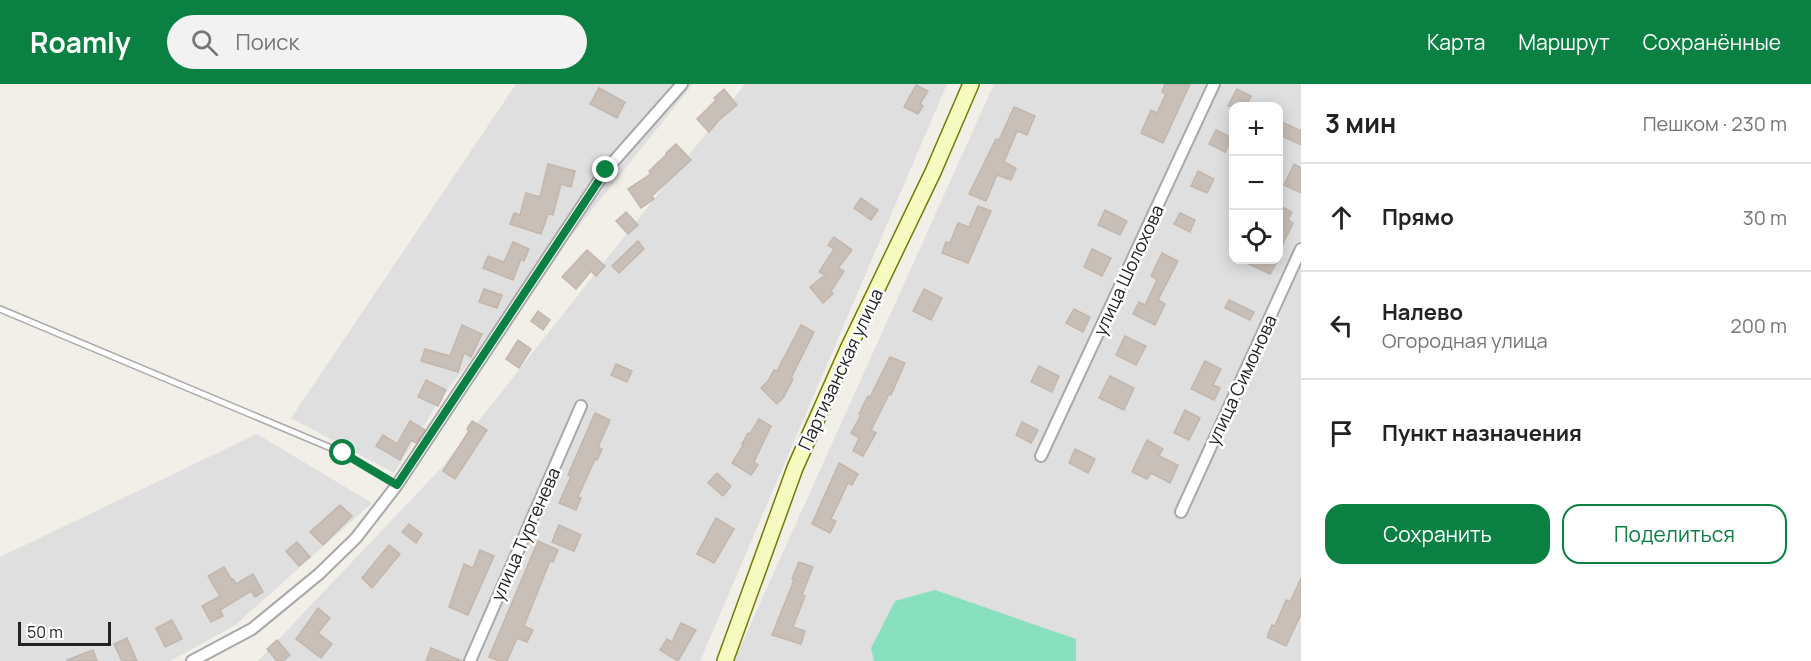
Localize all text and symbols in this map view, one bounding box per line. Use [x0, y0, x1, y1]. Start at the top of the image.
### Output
search box [167, 15, 587, 69]
text: Roamly [30, 23, 131, 61]
icon: search [188, 26, 221, 59]
text: Поиск [236, 27, 299, 57]
text: Карта [1427, 28, 1485, 56]
text: Маршрут [1518, 28, 1610, 56]
text: Сохранённые [1643, 28, 1781, 56]
map controls [1229, 102, 1283, 264]
button: + [1229, 102, 1283, 156]
text: 3 мин [1325, 105, 1396, 141]
text: Пешком · 230 m [1643, 110, 1787, 137]
route end [592, 156, 618, 182]
button: − [1229, 156, 1283, 210]
street label: улица Шолохова [1087, 201, 1169, 339]
icon: ahead [1325, 201, 1358, 234]
text: Прямо [1382, 202, 1454, 232]
text: 30 m [1743, 204, 1787, 231]
button: locate [1229, 210, 1283, 264]
street label: Партизанская улица [792, 284, 888, 454]
text: Налево [1382, 297, 1463, 327]
icon: left [1325, 309, 1358, 342]
street label: улица Симонова [1200, 311, 1282, 449]
text: 200 m [1730, 312, 1787, 339]
text: Огородная улица [1382, 327, 1548, 354]
icon: arrive [1325, 417, 1358, 450]
text: Пункт назначения [1382, 418, 1582, 448]
route start [329, 439, 355, 465]
street label: улица Тургенева [485, 463, 565, 605]
button: Сохранить [1325, 504, 1550, 564]
button: Поделиться [1562, 504, 1787, 564]
scale bar [18, 619, 111, 646]
text: 50 m [27, 621, 63, 643]

